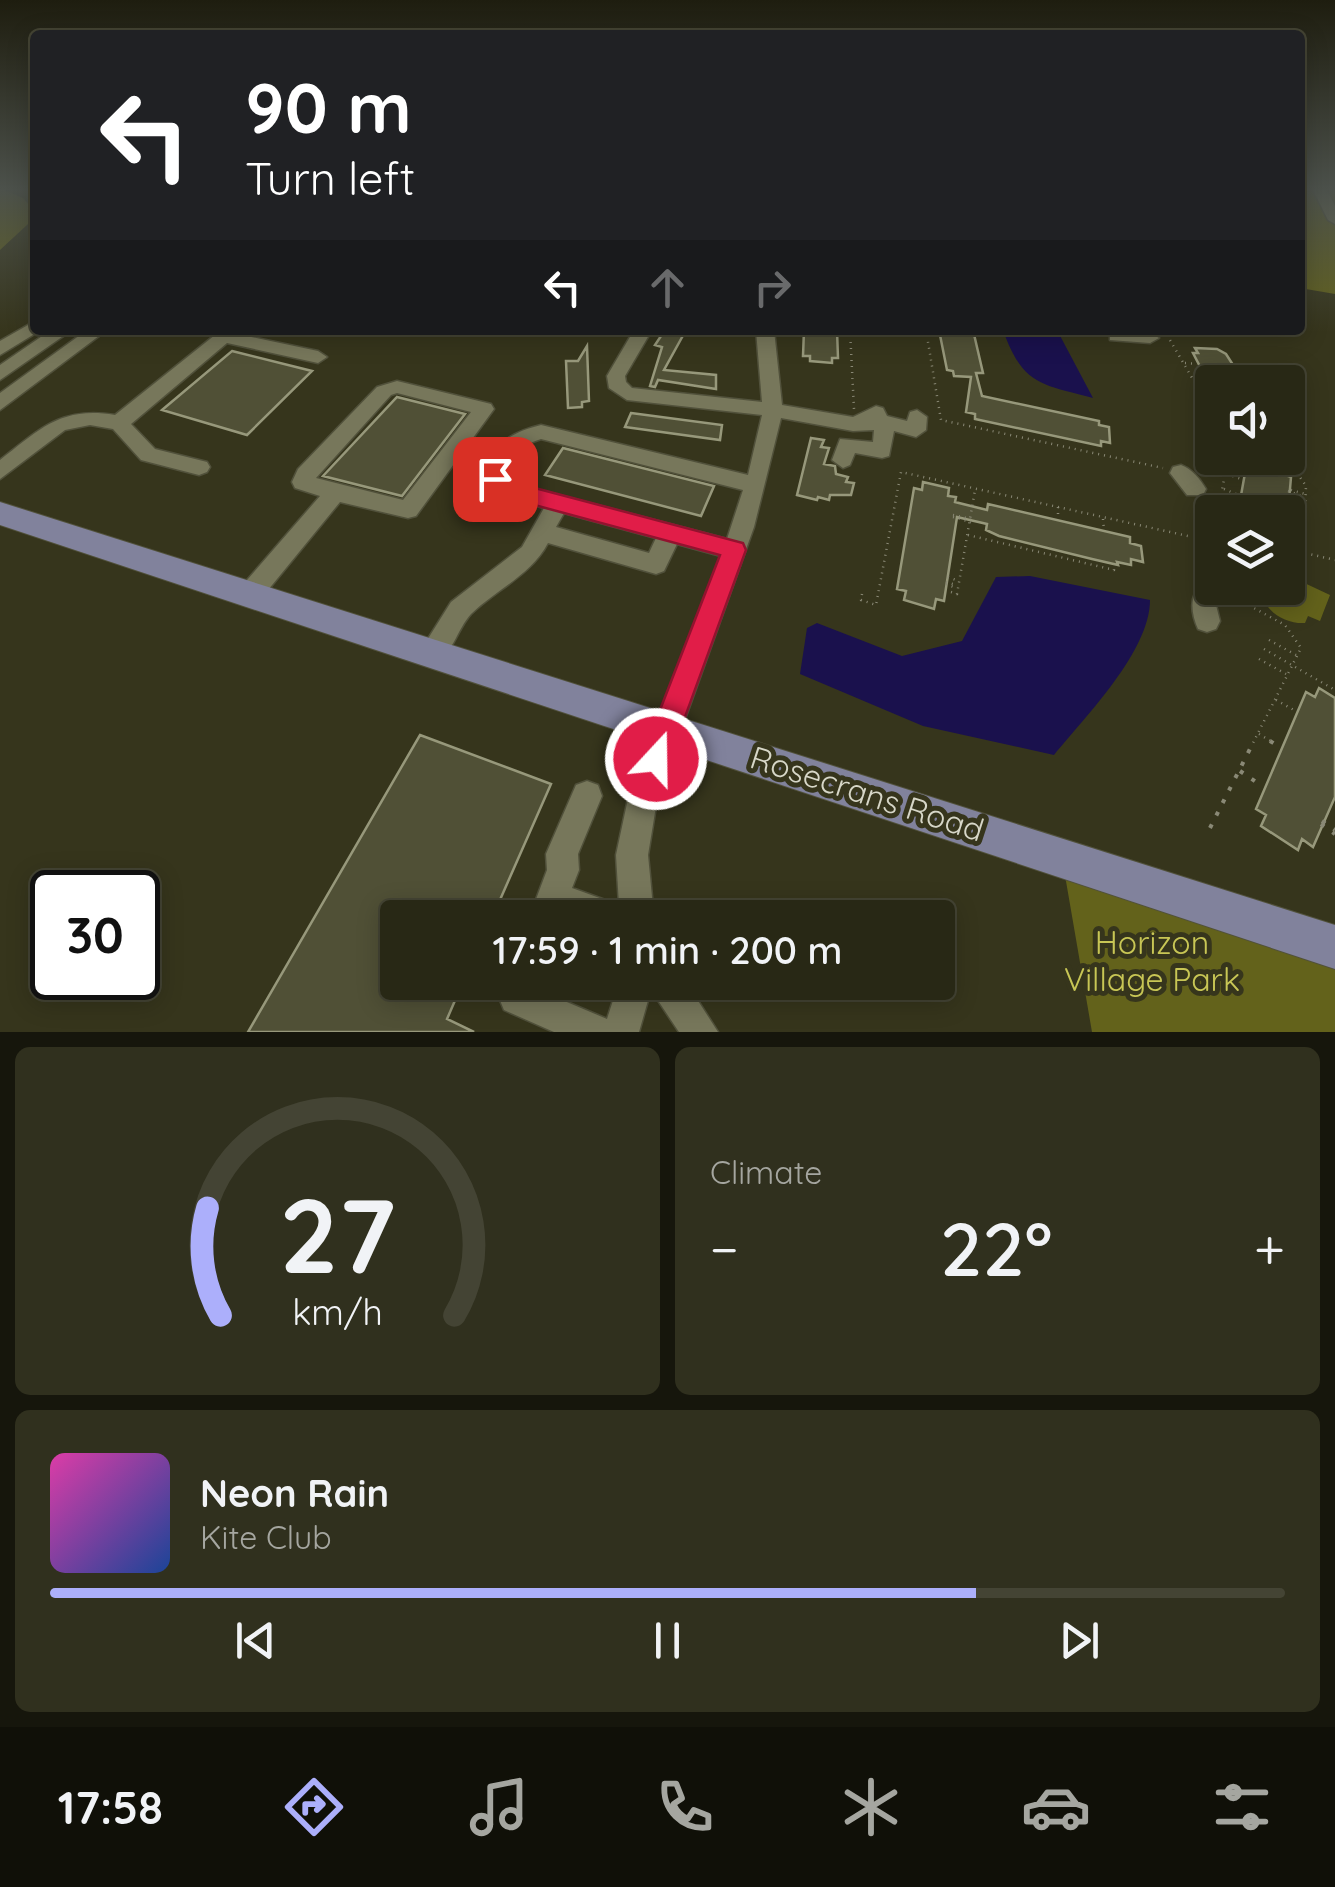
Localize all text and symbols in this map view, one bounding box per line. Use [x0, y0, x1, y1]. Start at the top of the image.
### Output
text: 90 m [245, 63, 412, 151]
icon: left [80, 70, 210, 200]
text: Turn left [245, 150, 415, 206]
icon: left [535, 260, 590, 315]
icon: ahead [640, 260, 695, 315]
icon: right [745, 260, 800, 315]
map controls [1195, 365, 1305, 605]
button: sound [1195, 365, 1305, 475]
pin [453, 437, 538, 522]
icon: arrive [468, 452, 523, 507]
button: layers [1195, 495, 1305, 605]
position arrow [604, 707, 708, 811]
street label: Rosecrans Road [745, 736, 989, 850]
speed limit sign: 30 [30, 870, 160, 1000]
park label: Horizon Village Park [1064, 922, 1240, 999]
text: 17:59 · 1 min · 200 m [493, 926, 842, 974]
text: Climate [710, 1152, 822, 1192]
text: 27 [279, 1169, 396, 1299]
text: 22° [940, 1201, 1053, 1295]
text: − [710, 1214, 739, 1283]
text: + [1254, 1214, 1285, 1283]
text: km/h [292, 1289, 383, 1334]
text: Neon Rain [200, 1469, 389, 1517]
text: Kite Club [200, 1517, 332, 1557]
icon: previous [228, 1613, 283, 1668]
icon: pause [640, 1613, 695, 1668]
icon: next [1052, 1613, 1107, 1668]
icon: directions [279, 1772, 349, 1842]
icon: music [464, 1772, 534, 1842]
icon: phone [650, 1772, 720, 1842]
icon: climate [836, 1772, 906, 1842]
icon: car [1021, 1772, 1091, 1842]
icon: filters [1207, 1772, 1277, 1842]
text: 17:58 [58, 1779, 163, 1835]

